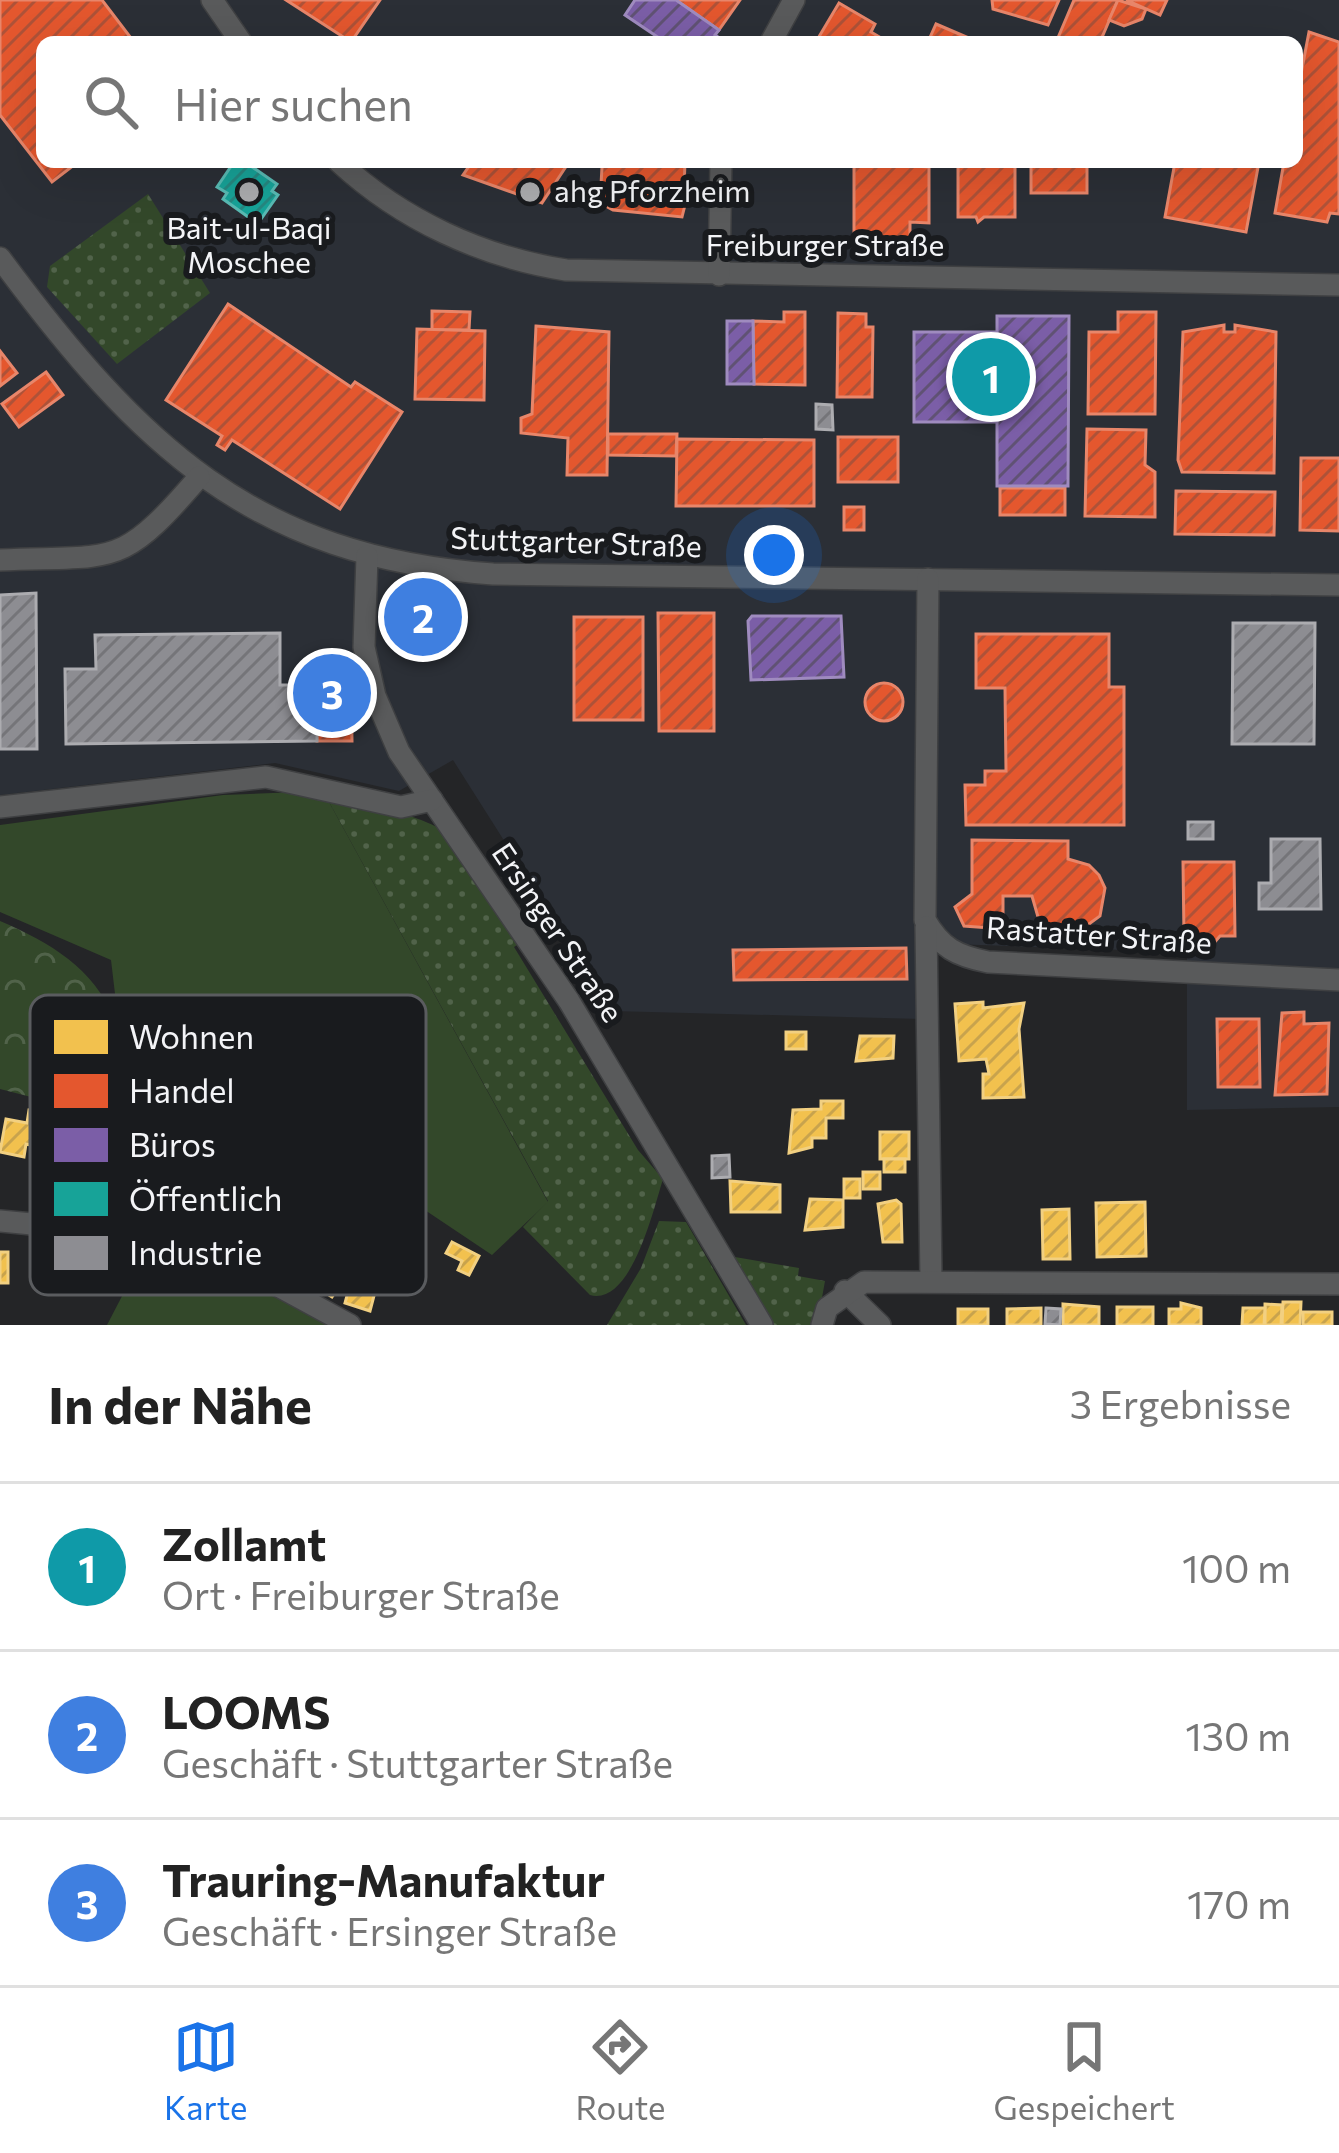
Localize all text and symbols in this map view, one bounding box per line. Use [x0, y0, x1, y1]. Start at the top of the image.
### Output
search box [36, 36, 1303, 168]
icon: search [78, 69, 144, 135]
text: Hier suchen [174, 75, 413, 130]
place label: ahg Pforzheim [554, 171, 751, 208]
marker: Bait-ul-Baqi Moschee [236, 179, 262, 205]
marker: ahg Pforzheim [517, 179, 543, 205]
place label: Bait-ul-Baqi Moschee [166, 208, 332, 279]
street label: Freiburger Straße [706, 225, 944, 262]
pin: 1 [952, 332, 1030, 422]
street label: Stuttgarter Straße [450, 518, 702, 563]
your location [744, 525, 804, 585]
pin: 2 [384, 572, 462, 662]
pin: 3 [293, 648, 371, 738]
street label: Ersinger Straße [485, 835, 633, 1028]
street label: Rastatter Straße [985, 907, 1213, 960]
legend [30, 995, 426, 1295]
text: Wohnen [129, 1015, 254, 1056]
text: Handel [129, 1069, 235, 1110]
text: Büros [129, 1123, 216, 1164]
text: Öffentlich [129, 1177, 282, 1218]
text: Industrie [129, 1231, 262, 1272]
text: In der Nähe [48, 1372, 312, 1435]
text: 3 Ergebnisse [1070, 1379, 1291, 1427]
text: Zollamt [162, 1515, 326, 1570]
text: 1 [78, 1543, 96, 1591]
text: 100 m [1182, 1543, 1291, 1591]
text: Ort · Freiburger Straße [162, 1570, 560, 1618]
text: LOOMS [162, 1683, 330, 1738]
text: 2 [76, 1711, 98, 1759]
text: 130 m [1185, 1711, 1291, 1759]
text: Geschäft · Stuttgarter Straße [162, 1738, 673, 1786]
text: Trauring-Manufaktur [162, 1851, 605, 1906]
text: 3 [76, 1879, 98, 1927]
text: 170 m [1187, 1879, 1291, 1927]
text: Geschäft · Ersinger Straße [162, 1906, 617, 1954]
tab: Karte [164, 2014, 247, 2127]
tab: Route [576, 2014, 665, 2127]
tab: Gespeichert [994, 2014, 1175, 2127]

